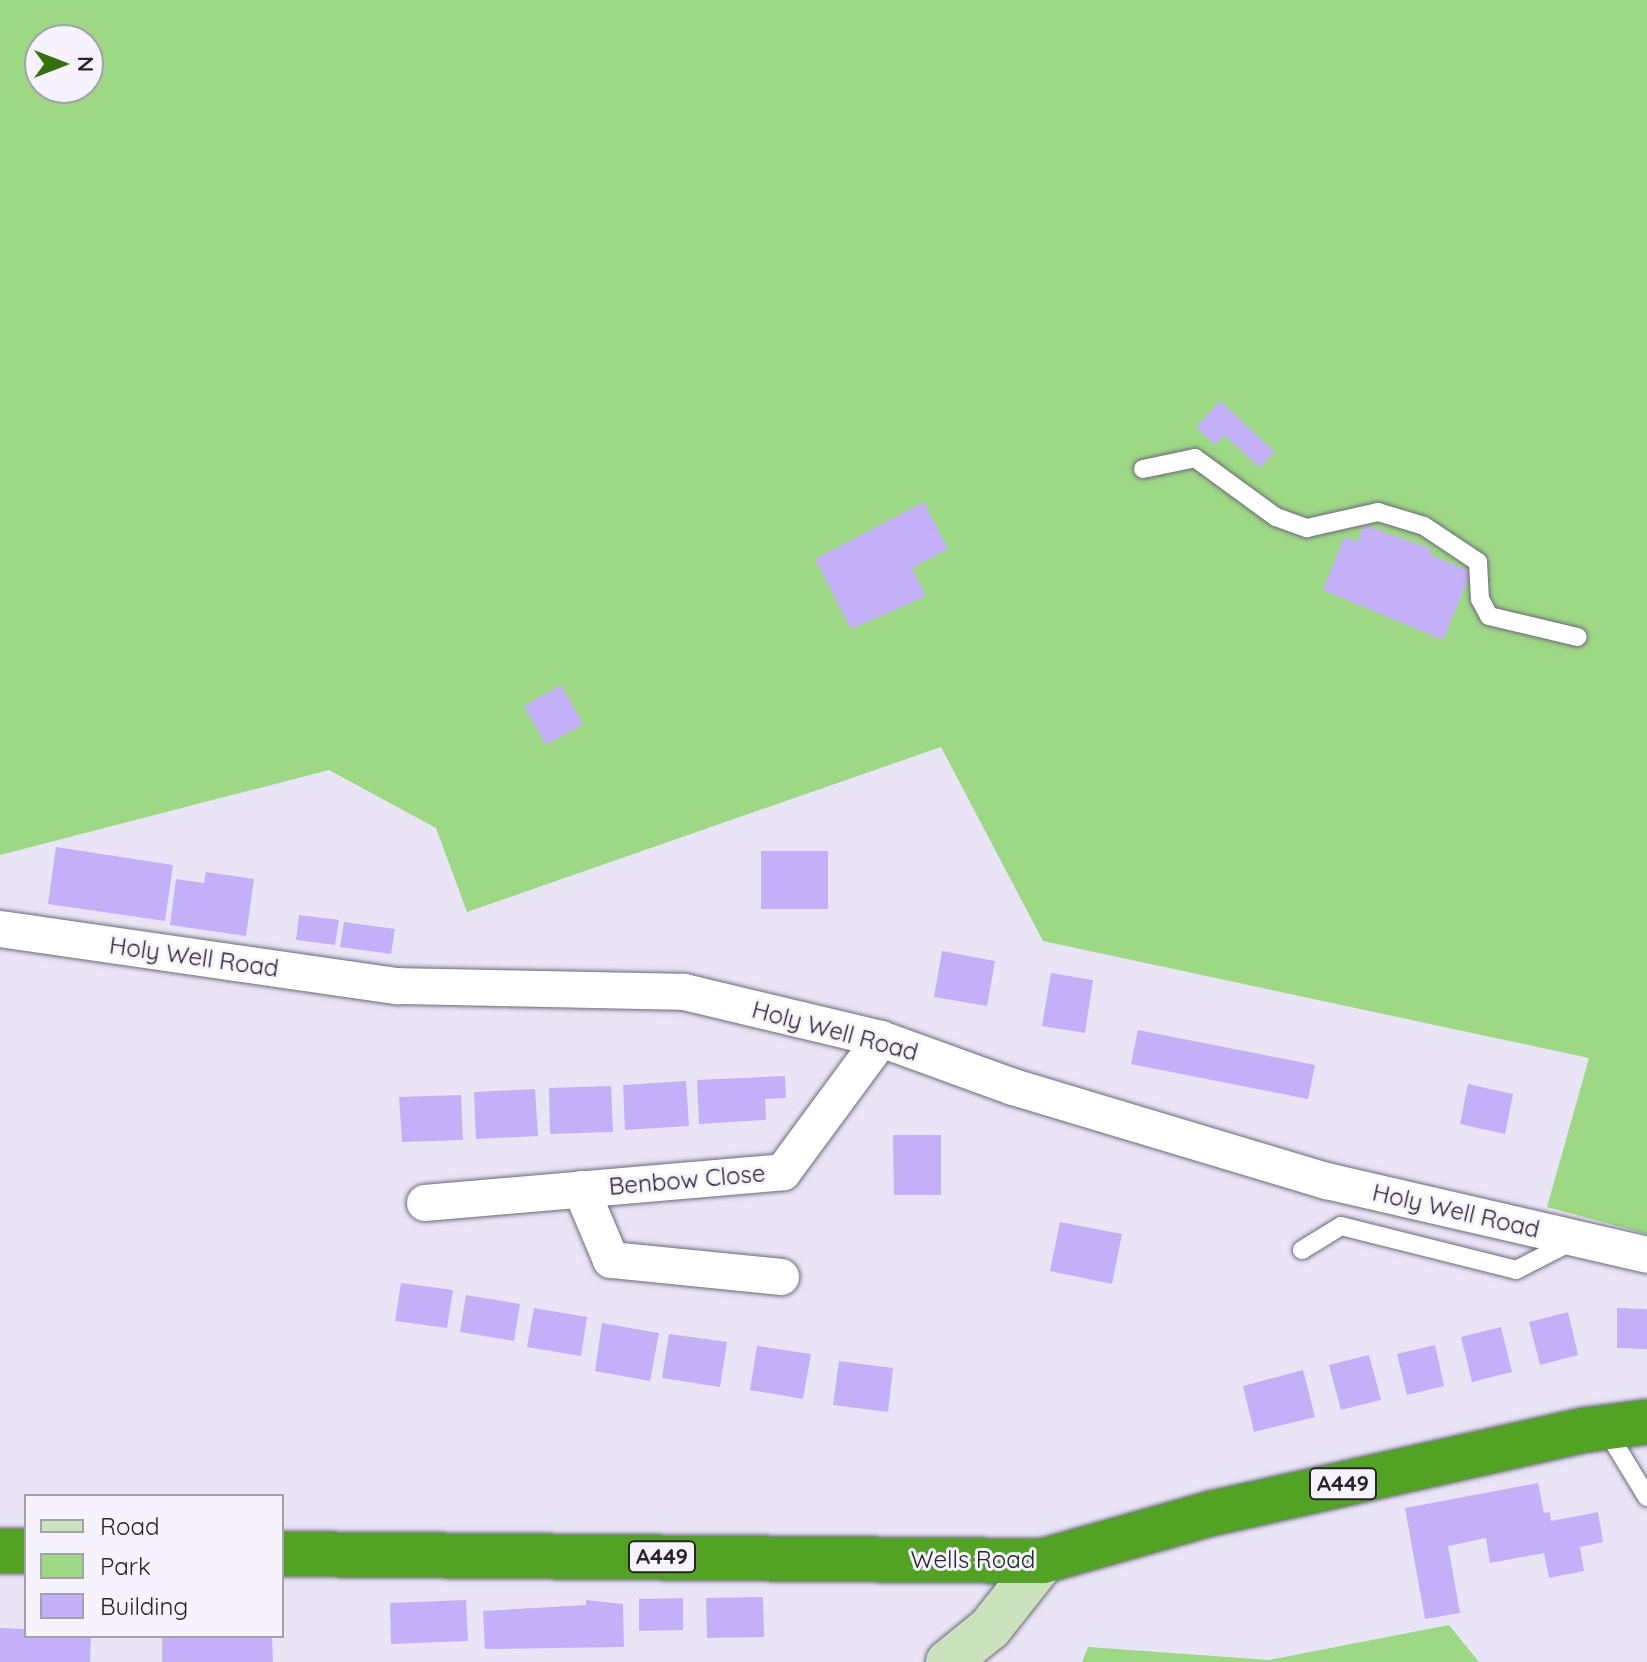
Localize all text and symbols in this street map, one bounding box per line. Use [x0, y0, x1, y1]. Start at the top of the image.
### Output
north arrow [24, 24, 104, 104]
text: N [72, 56, 100, 72]
street label: Holy Well Road [108, 931, 280, 983]
street label: Holy Well Road [749, 995, 921, 1067]
street label: Benbow Close [608, 1159, 766, 1201]
street label: Holy Well Road [1370, 1178, 1542, 1244]
road number: A449 [1309, 1466, 1377, 1502]
legend [24, 1494, 284, 1638]
text: Road [100, 1511, 160, 1541]
road number: A449 [628, 1539, 696, 1575]
street label: Wells Road [911, 1546, 1035, 1574]
text: Park [100, 1551, 151, 1581]
text: Building [100, 1591, 188, 1621]

